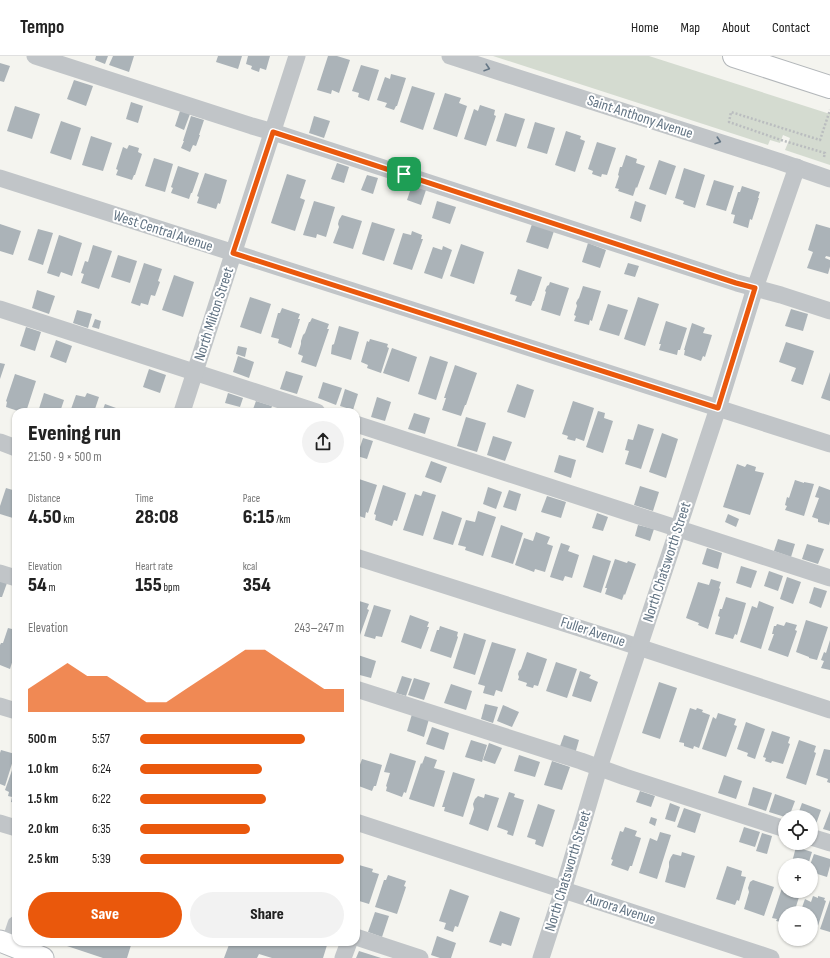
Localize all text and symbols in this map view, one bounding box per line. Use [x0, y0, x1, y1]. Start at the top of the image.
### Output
text: Tempo [20, 16, 64, 39]
text: Home [631, 19, 659, 36]
text: Map [681, 19, 700, 36]
text: About [722, 19, 750, 36]
text: Contact [772, 19, 810, 36]
one-way arrow [483, 63, 490, 72]
street label: Saint Anthony Avenue [585, 91, 695, 143]
one-way arrow [714, 136, 721, 145]
pin [387, 157, 421, 191]
icon: arrive [393, 163, 415, 185]
street label: West Central Avenue [111, 206, 215, 256]
street label: North Milton Street [190, 264, 238, 363]
text: Evening run [28, 420, 121, 447]
button: share [302, 421, 344, 463]
text: 21:50 · 9 × 500 m [28, 449, 102, 465]
text: Distance [28, 492, 60, 505]
text: Time [135, 492, 153, 505]
text: Pace [243, 492, 260, 505]
street label: North Chatsworth Street [639, 499, 696, 624]
text: 4.50 [28, 505, 62, 529]
text: 28:08 [135, 505, 178, 529]
text: 6:15 [243, 505, 275, 529]
text: km [62, 513, 75, 526]
text: /km [275, 513, 291, 526]
text: Elevation [28, 560, 62, 573]
text: Heart rate [135, 560, 173, 573]
text: kcal [243, 560, 257, 573]
text: 54 [28, 573, 47, 597]
text: 155 [135, 573, 162, 597]
text: 354 [243, 573, 271, 597]
text: m [47, 581, 56, 594]
text: bpm [162, 581, 180, 594]
street label: Fuller Avenue [558, 613, 628, 651]
text: Elevation [28, 620, 68, 636]
text: 243–247 m [294, 620, 344, 636]
text: 500 m [28, 731, 57, 747]
text: 5:57 [92, 731, 110, 747]
text: 1.0 km [28, 761, 58, 777]
text: 6:24 [92, 761, 111, 777]
text: 1.5 km [28, 791, 58, 807]
text: 6:22 [92, 791, 111, 807]
street label: North Chatsworth Street [541, 808, 596, 934]
map controls [778, 810, 818, 946]
button: locate [778, 810, 818, 850]
text: 2.0 km [28, 821, 59, 837]
text: 6:35 [92, 821, 111, 837]
text: 2.5 km [28, 851, 59, 867]
text: 5:39 [92, 851, 111, 867]
button: + [778, 858, 818, 898]
street label: Aurora Avenue [583, 889, 658, 929]
button: Save [28, 892, 182, 938]
button: Share [190, 892, 344, 938]
button: − [778, 906, 818, 946]

